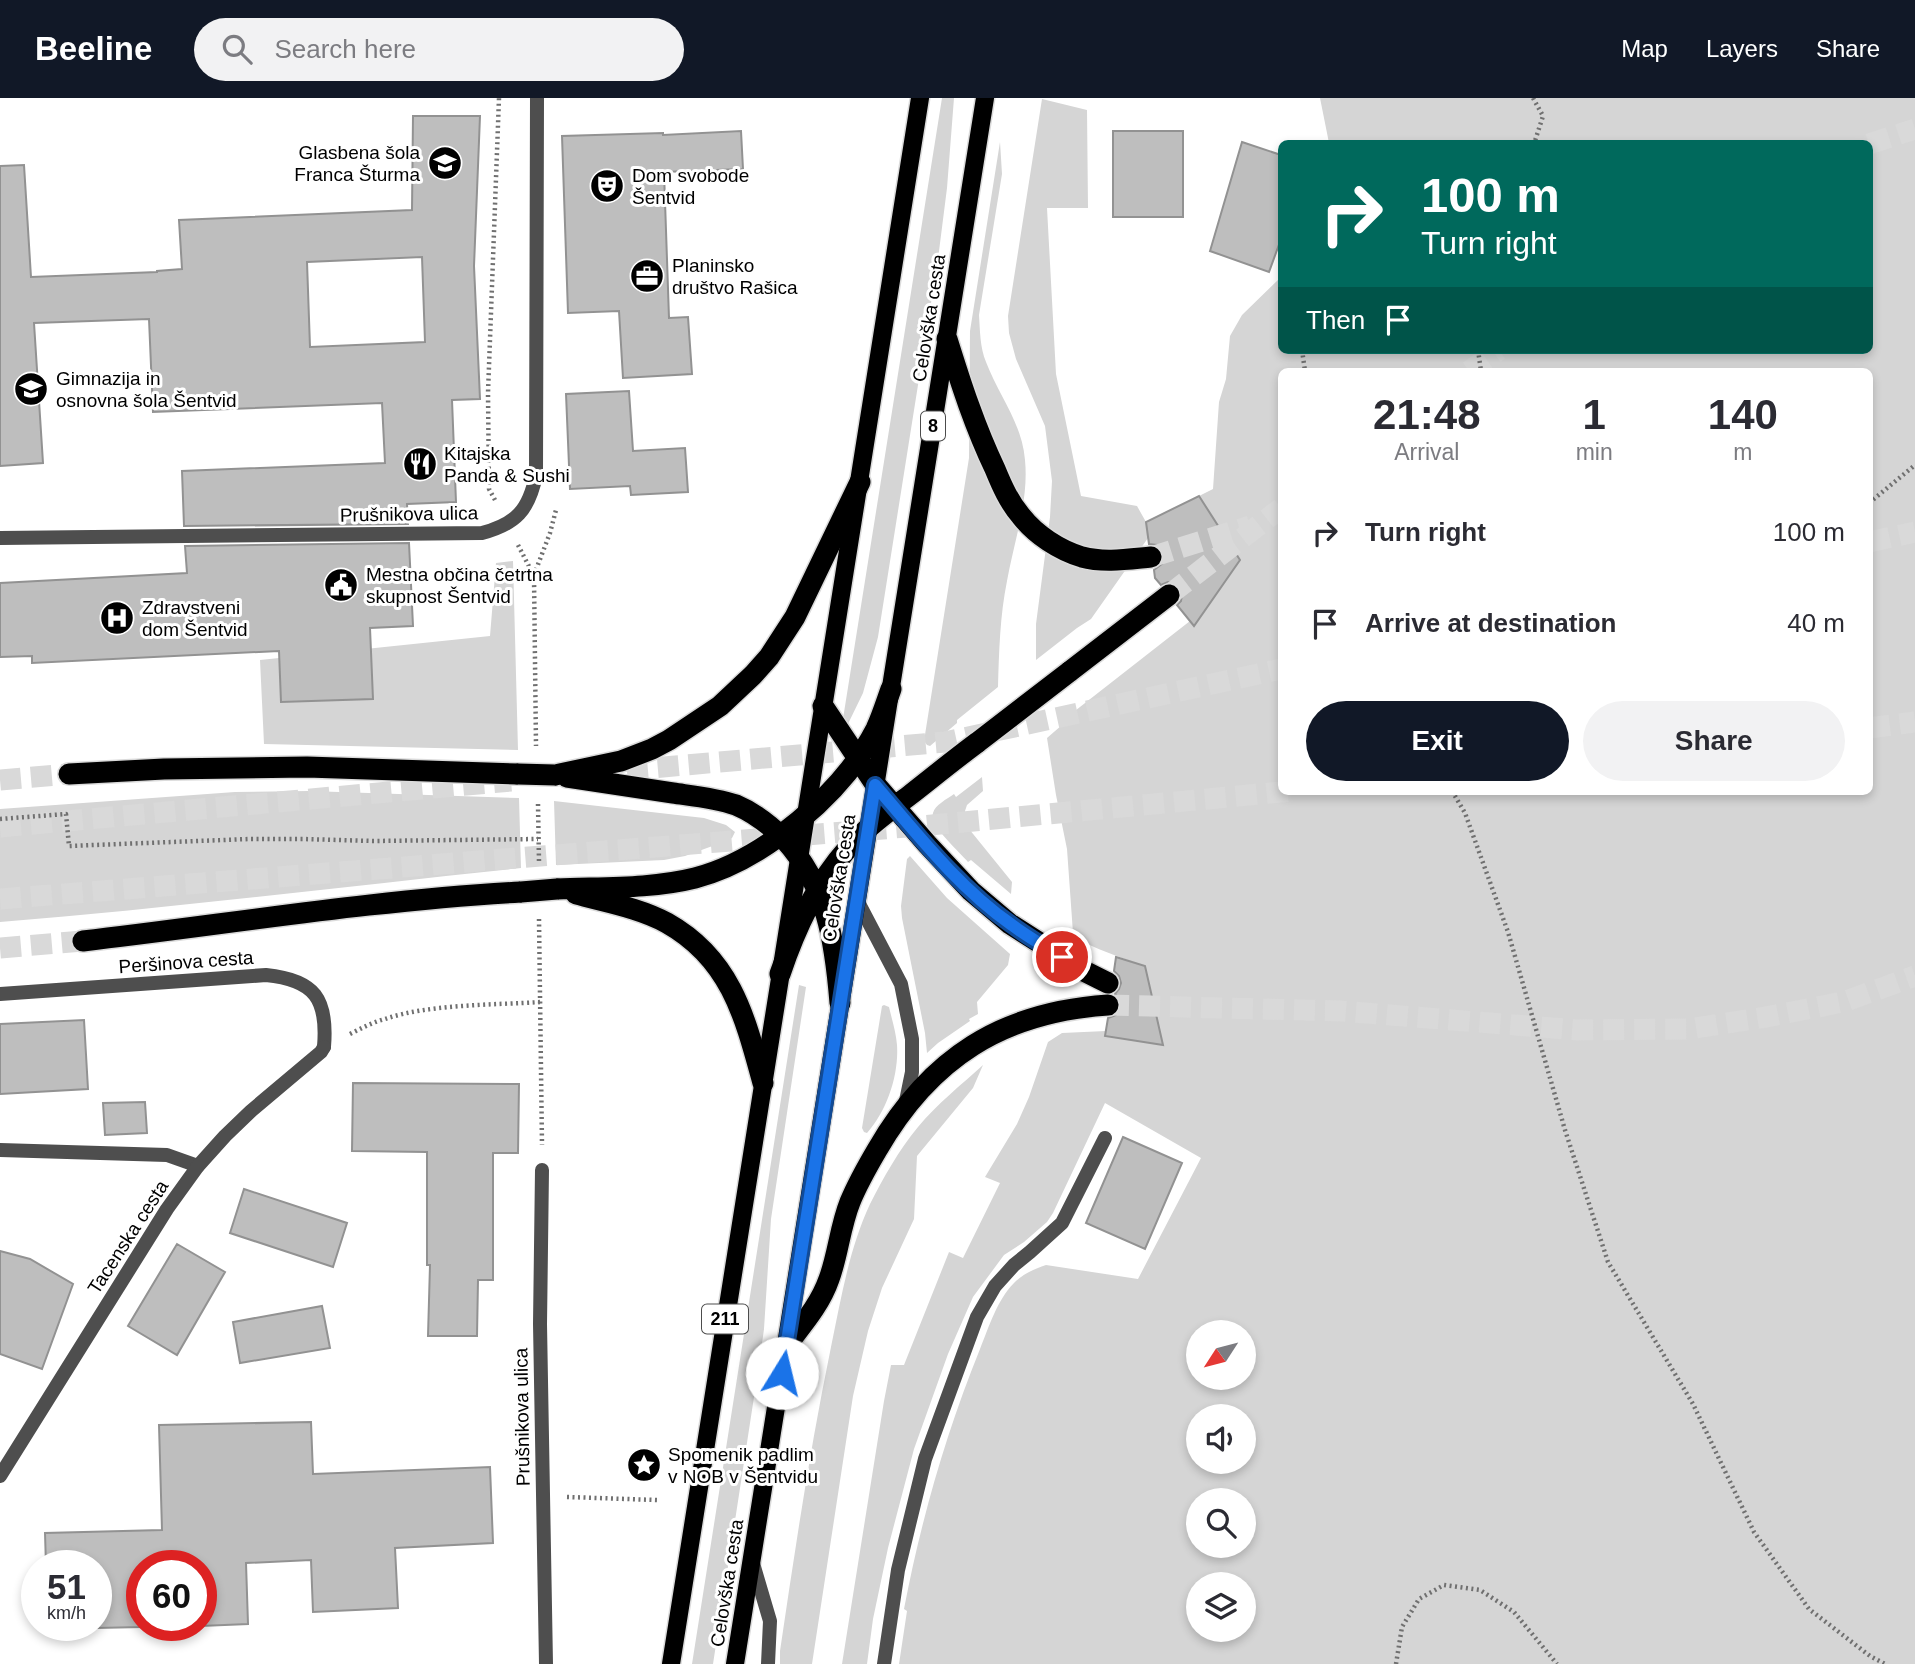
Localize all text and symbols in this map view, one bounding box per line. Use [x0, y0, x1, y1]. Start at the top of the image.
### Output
search box [194, 18, 684, 81]
text: Beeline [35, 30, 152, 67]
icon: search [218, 30, 256, 68]
text: Search here [274, 34, 416, 64]
text: Map [1621, 35, 1668, 62]
text: Layers [1706, 35, 1778, 62]
text: Share [1816, 35, 1880, 62]
place label: Glasbena šola Franca Šturma [294, 142, 420, 185]
school or university icon: Glasbena šola Franca Šturma [426, 144, 464, 182]
place label: Dom svobode Šentvid [632, 165, 749, 208]
theatre icon: Dom svobode Šentvid [588, 167, 626, 205]
icon: right [1306, 168, 1397, 259]
text: 100 m [1421, 168, 1560, 222]
text: Turn right [1421, 225, 1557, 261]
street label: Celovška cesta [909, 252, 950, 383]
place label: Planinsko društvo Rašica [672, 255, 798, 298]
office icon: Planinsko društvo Rašica [628, 257, 666, 295]
icon: arrive [1379, 301, 1417, 339]
text: Then [1306, 305, 1365, 335]
place label: Gimnazija in osnovna šola Šentvid [56, 368, 237, 411]
school or university icon: Gimnazija in osnovna šola Šentvid [12, 370, 50, 408]
text: 21:48 [1373, 391, 1481, 438]
text: 1 [1582, 391, 1606, 438]
text: 140 [1708, 391, 1778, 438]
road number: 8 [921, 412, 945, 440]
text: Arrival [1394, 439, 1459, 465]
text: min [1576, 439, 1613, 465]
text: m [1733, 439, 1752, 465]
place label: Kitajska Panda & Sushi [444, 443, 570, 486]
restaurant icon: Kitajska Panda & Sushi [401, 445, 439, 483]
street label: Prušnikova ulica [340, 502, 479, 526]
icon: right [1306, 514, 1344, 552]
text: Turn right [1365, 517, 1486, 547]
text: 100 m [1773, 517, 1845, 547]
place label: Mestna občina četrtna skupnost Šentvid [366, 564, 553, 607]
public building icon: Mestna občina četrtna skupnost Šentvid [322, 566, 360, 604]
place label: Zdravstveni dom Šentvid [142, 597, 248, 640]
hospital icon: Zdravstveni dom Šentvid [98, 599, 136, 637]
icon: arrive [1306, 605, 1344, 643]
text: Arrive at destination [1365, 608, 1616, 638]
text: 40 m [1787, 608, 1845, 638]
button: Exit [1306, 701, 1569, 781]
button: Share [1583, 701, 1845, 781]
street label: Celovška cesta [819, 812, 860, 943]
pin [1032, 927, 1092, 987]
icon: arrive [1043, 938, 1081, 976]
street label: Peršinova cesta [118, 947, 255, 977]
street label: Tacenska cesta [84, 1176, 173, 1298]
road number: 211 [702, 1304, 748, 1334]
north arrow [1186, 1320, 1256, 1390]
map controls [1186, 1320, 1256, 1642]
position arrow [745, 1336, 819, 1410]
street label: Prušnikova ulica [510, 1347, 534, 1486]
button: sound [1186, 1404, 1256, 1474]
place label: Spomenik padlim v NOB v Šentvidu [668, 1444, 818, 1487]
place icon: Spomenik padlim v NOB v Šentvidu [625, 1446, 663, 1484]
button: search [1186, 1488, 1256, 1558]
street label: Celovška cesta [707, 1517, 748, 1648]
speed limit sign: 60 [126, 1550, 217, 1641]
text: 51 [47, 1567, 86, 1606]
button: layers [1186, 1572, 1256, 1642]
text: km/h [47, 1603, 86, 1623]

